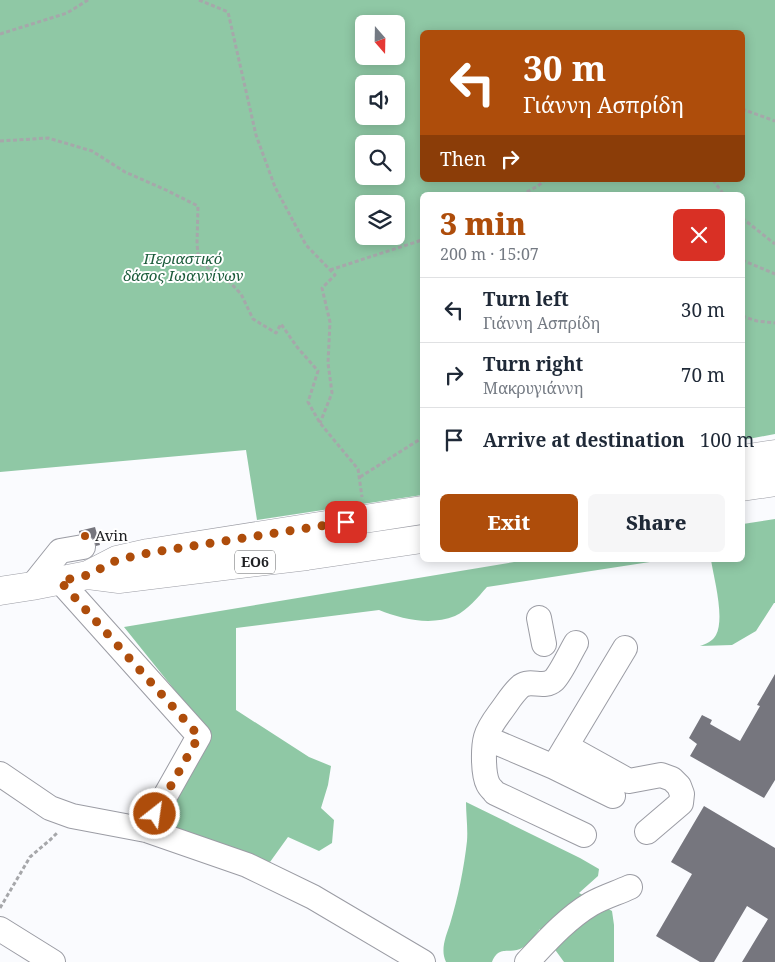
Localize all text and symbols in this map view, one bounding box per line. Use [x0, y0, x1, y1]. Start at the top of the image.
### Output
north arrow [355, 15, 405, 65]
map controls [355, 15, 405, 245]
text: 30 m [523, 44, 606, 91]
icon: left [440, 50, 505, 115]
button: sound [355, 75, 405, 125]
text: Γιάννη Ασπρίδη [523, 89, 684, 119]
button: search [355, 135, 405, 185]
icon: right [496, 145, 524, 173]
text: Then [440, 146, 486, 172]
button: layers [355, 195, 405, 245]
text: 3 min [440, 203, 526, 244]
button: close [673, 209, 725, 261]
text: 200 m · 15:07 [440, 243, 539, 265]
park label: Περιαστικό δάσος Ιωαννίνων [123, 248, 243, 285]
text: Turn left [483, 286, 569, 312]
icon: left [440, 296, 468, 324]
text: 30 m [681, 297, 725, 323]
text: Γιάννη Ασπρίδη [483, 312, 600, 334]
text: Turn right [483, 351, 583, 377]
icon: right [440, 361, 468, 389]
text: 70 m [681, 362, 725, 388]
text: Μακρυγιάννη [483, 377, 583, 399]
icon: arrive [440, 426, 468, 454]
text: Arrive at destination [483, 427, 685, 453]
text: 100 m [700, 427, 755, 453]
button: Exit [440, 494, 578, 552]
button: Share [588, 494, 725, 552]
pin [325, 501, 367, 543]
icon: arrive [332, 508, 360, 536]
place label: Avin [95, 525, 128, 545]
marker: Avin [79, 530, 91, 542]
road number: ΕΟ6 [235, 550, 275, 574]
position arrow [128, 787, 180, 839]

